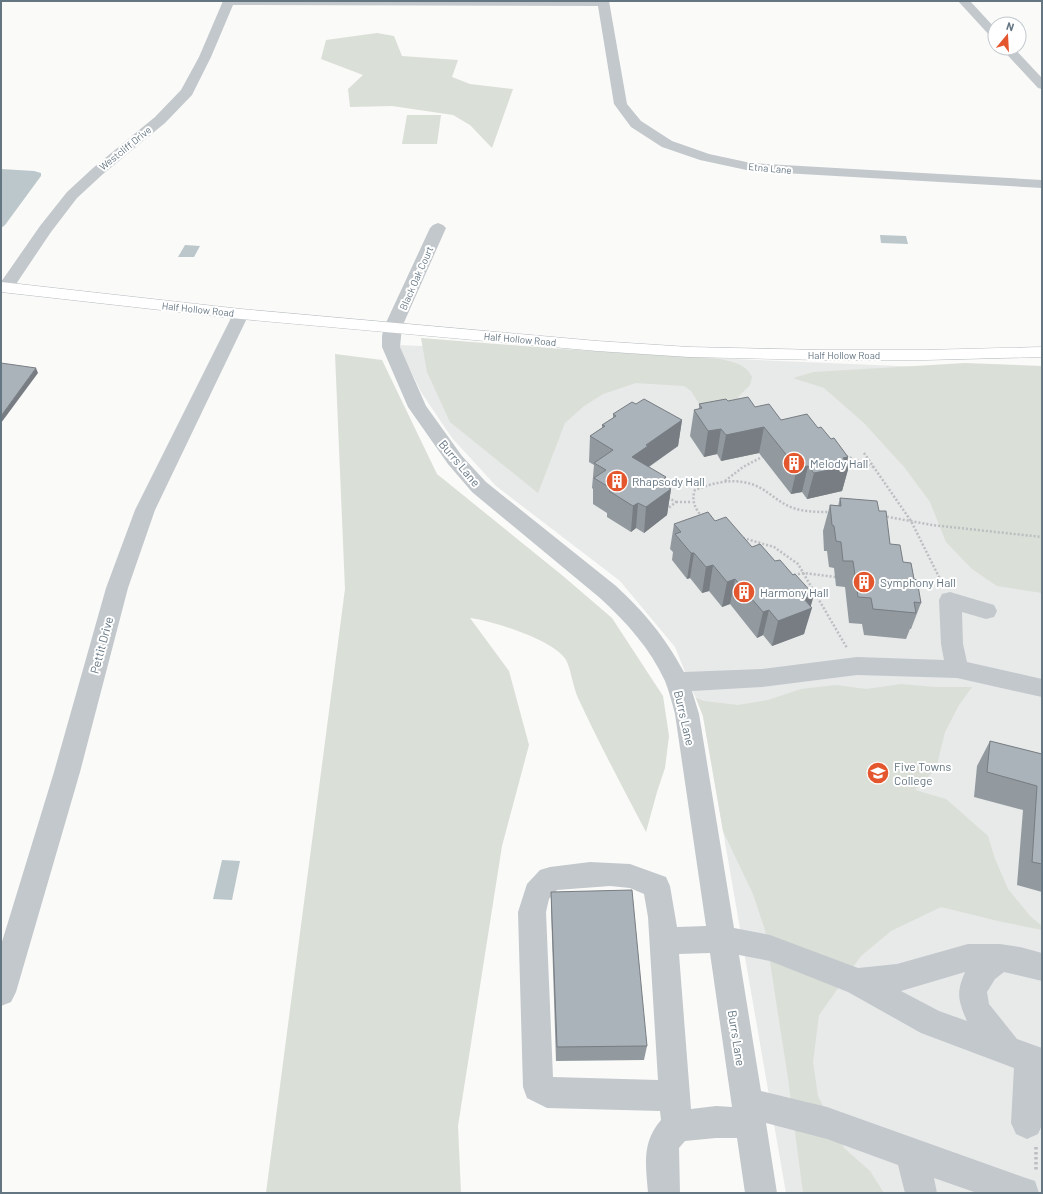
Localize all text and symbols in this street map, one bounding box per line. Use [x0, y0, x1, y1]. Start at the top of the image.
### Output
north arrow [987, 16, 1027, 56]
text: N [1005, 19, 1016, 33]
street label: Westcliff Drive [97, 123, 153, 173]
street label: Etna Lane [748, 160, 792, 176]
street label: Black Oak Court [397, 244, 436, 312]
street label: Half Hollow Road [161, 299, 235, 319]
street label: Half Hollow Road [483, 330, 557, 348]
street label: Half Hollow Road [808, 349, 880, 361]
street label: Burrs Lane [437, 437, 483, 489]
building icon: Melody Hall [781, 450, 807, 476]
place label: Melody Hall [810, 456, 868, 470]
building icon: Rhapsody Hall [604, 468, 630, 494]
place label: Rhapsody Hall [632, 474, 705, 488]
building icon: Symphony Hall [851, 569, 877, 595]
place label: Symphony Hall [880, 575, 956, 589]
building icon: Harmony Hall [731, 579, 757, 605]
place label: Harmony Hall [760, 585, 829, 599]
street label: Pettit Drive [87, 615, 115, 675]
street label: Burrs Lane [672, 689, 698, 747]
place label: Five Towns College [894, 759, 952, 787]
school or university icon: Five Towns College [865, 760, 891, 786]
street label: Burrs Lane [726, 1009, 748, 1067]

